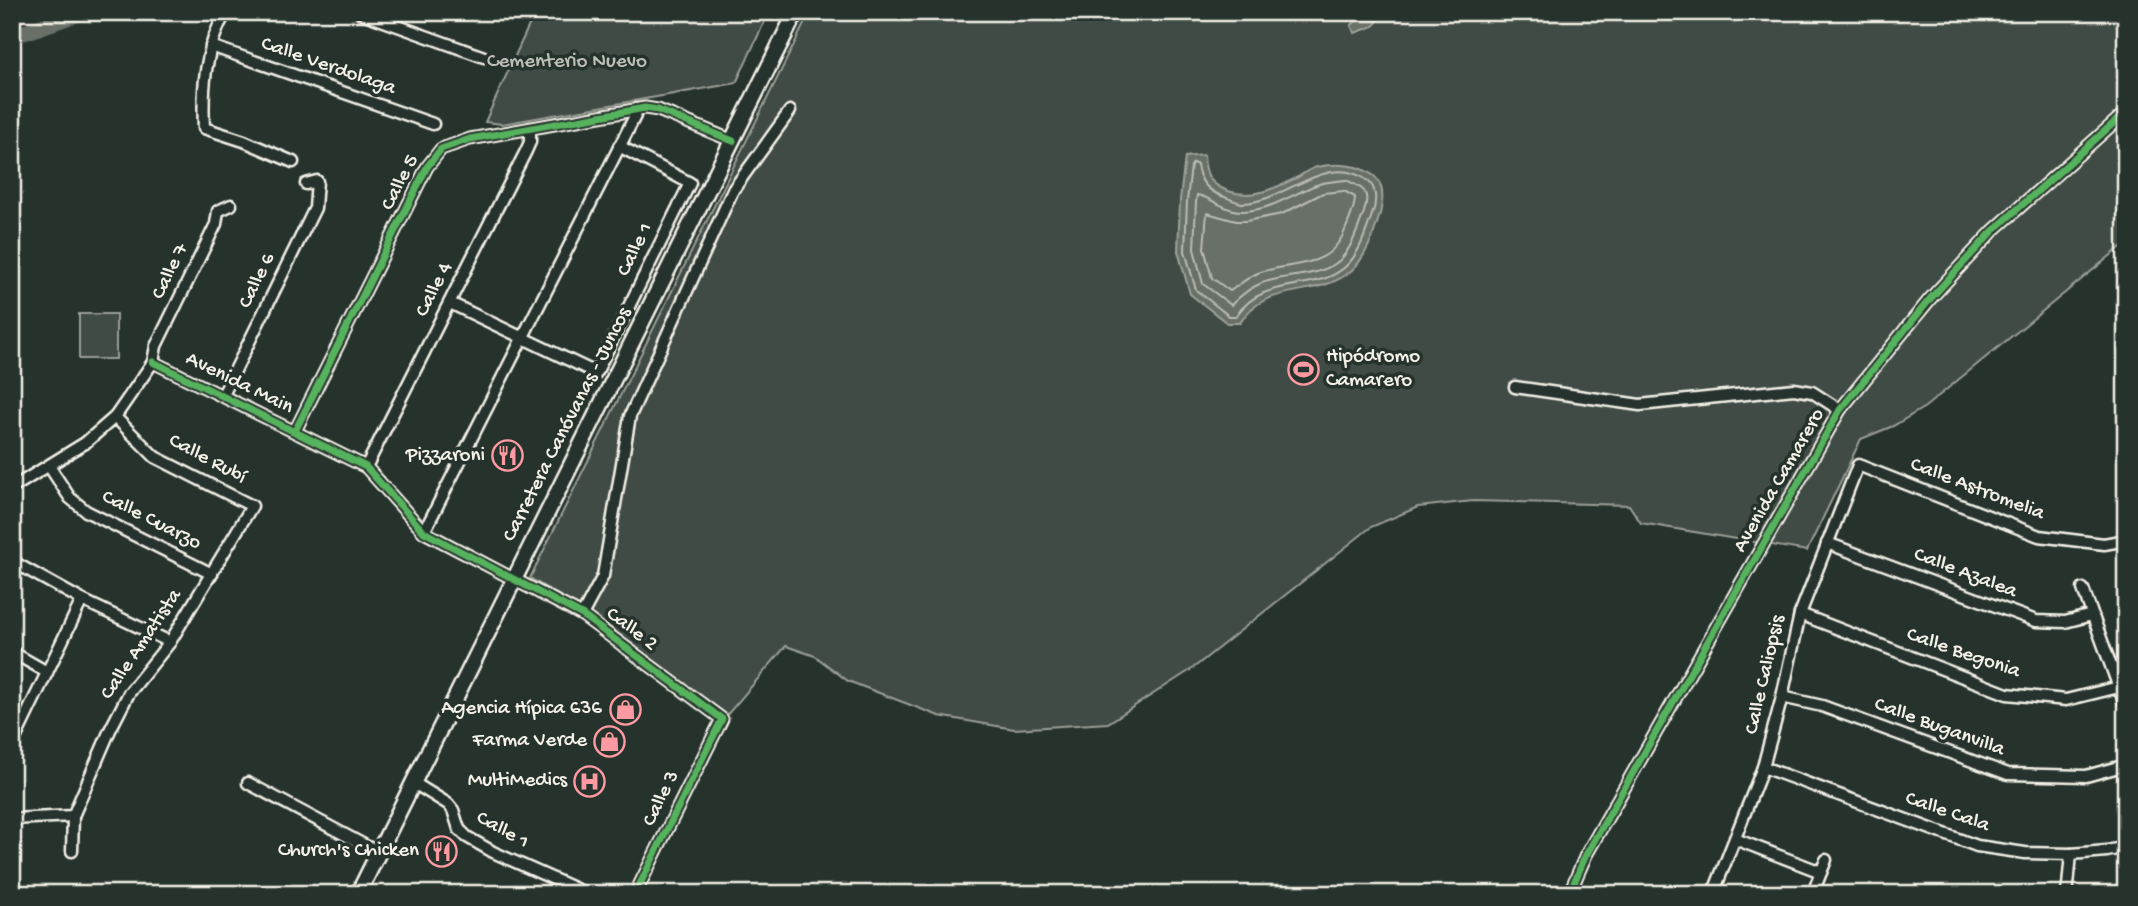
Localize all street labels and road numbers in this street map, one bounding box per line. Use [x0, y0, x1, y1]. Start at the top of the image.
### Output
street label: Calle Verdolaga [257, 32, 400, 102]
street label: Calle 5 [376, 151, 426, 215]
street label: Calle 1 [612, 219, 660, 281]
street label: Calle 7 [147, 239, 196, 304]
street label: Calle 6 [234, 249, 282, 313]
street label: Calle 4 [411, 258, 459, 322]
street label: Carretera Canóvanas - Juncos [498, 303, 639, 546]
street label: Avenida Main [181, 347, 297, 421]
street label: Avenida Camarero [1729, 404, 1831, 557]
street label: Calle Rubí [164, 429, 251, 491]
street label: Calle Astromelia [1906, 453, 2049, 528]
street label: Calle Cuarzo [97, 485, 205, 557]
street label: Calle Azalea [1910, 543, 2021, 606]
street label: Calle Amatista [96, 584, 189, 705]
street label: Calle 2 [600, 602, 662, 658]
street label: Calle Caliopsis [1740, 612, 1792, 737]
street label: Calle Begonia [1903, 623, 2024, 686]
street label: Calle Buganvilla [1870, 693, 2009, 764]
street label: Calle 3 [638, 767, 686, 831]
street label: Calle Cala [1902, 787, 1994, 839]
street label: Calle 1 [471, 806, 533, 856]

